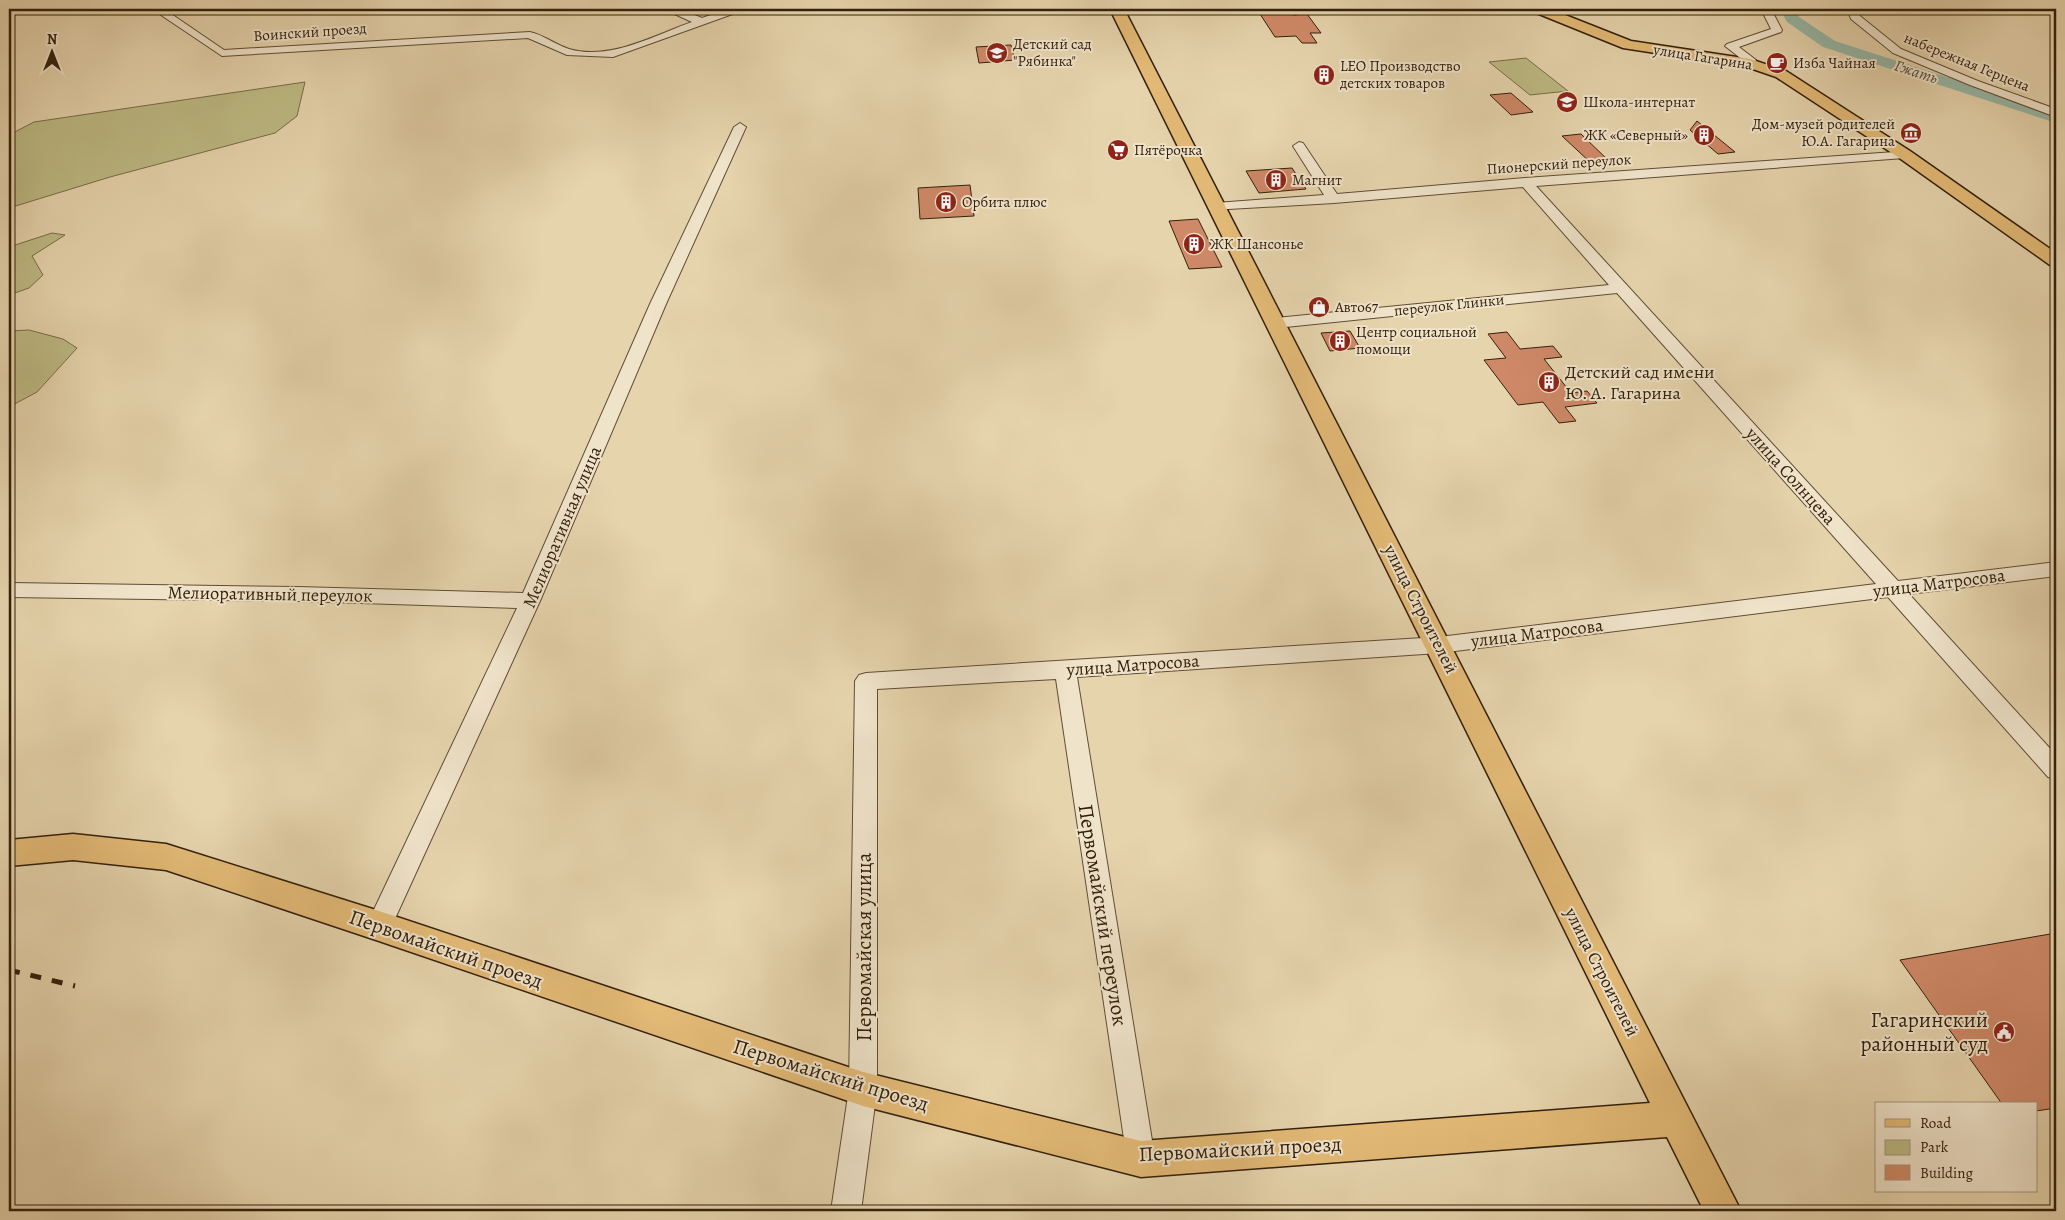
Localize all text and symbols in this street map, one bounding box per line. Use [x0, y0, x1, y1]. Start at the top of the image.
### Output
street label: Воинский проезд [253, 18, 367, 46]
north arrow [28, 28, 78, 78]
street label: набережная Герцена [1901, 28, 2033, 96]
text: N [47, 30, 57, 49]
place label: Детский сад "Рябинка" [1013, 34, 1092, 71]
street label: улица Гагарина [1651, 39, 1754, 75]
school or university icon: Детский сад "Рябинка" [985, 41, 1009, 65]
cafe icon: Изба Чайная [1765, 51, 1789, 75]
place label: Изба Чайная [1793, 53, 1876, 73]
water label: Гжать [1891, 55, 1941, 89]
place label: LEO Производство детских товаров [1339, 56, 1461, 93]
building icon: LEO Производство детских товаров [1312, 63, 1336, 87]
school or university icon: Школа-интернат [1555, 90, 1579, 114]
place label: Школа-интернат [1583, 92, 1696, 112]
place label: Дом-музей родителей Ю.А. Гагарина [1752, 114, 1895, 151]
museum icon: Дом-музей родителей Ю.А. Гагарина [1899, 121, 1923, 145]
building icon: ЖК «Северный» [1692, 123, 1716, 147]
place label: ЖК «Северный» [1584, 125, 1689, 145]
supermarket icon: Пятёрочка [1106, 138, 1130, 162]
place label: Пятёрочка [1134, 140, 1203, 160]
street label: Пионерский переулок [1486, 149, 1632, 179]
building icon: Магнит [1264, 168, 1288, 192]
place label: Магнит [1292, 170, 1342, 190]
building icon: Орбита плюс [934, 190, 958, 214]
place label: Орбита плюс [962, 192, 1047, 212]
building icon: ЖК Шансонье [1182, 232, 1206, 256]
place label: ЖК Шансонье [1210, 234, 1304, 254]
street label: переулок Глинки [1393, 289, 1505, 321]
shop icon: Авто67 [1307, 295, 1331, 319]
place label: Авто67 [1334, 297, 1379, 317]
place label: Центр социальной помощи [1356, 322, 1477, 359]
building icon: Центр социальной помощи [1328, 329, 1352, 353]
place label: Детский сад имени Ю. А. Гагарина [1565, 360, 1715, 405]
building icon: Детский сад имени Ю. А. Гагарина [1537, 370, 1561, 394]
street label: улица Солнцева [1740, 421, 1842, 531]
street label: Мелиоративная улица [517, 442, 607, 612]
street label: улица Строителей [1378, 539, 1464, 678]
street label: улица Матросова [1871, 563, 2007, 603]
street label: Мелиоративный переулок [167, 580, 373, 608]
street label: улица Матросова [1469, 613, 1605, 653]
street label: улица Матросова [1065, 648, 1201, 682]
street label: Первомайский переулок [1072, 802, 1134, 1028]
street label: Первомайская улица [850, 852, 878, 1041]
street label: улица Строителей [1559, 902, 1645, 1041]
street label: Первомайский проезд [345, 903, 547, 995]
place label: Гагаринский районный суд [1861, 1006, 1988, 1058]
public building icon: Гагаринский районный суд [1992, 1020, 2016, 1044]
street label: Первомайский проезд [730, 1032, 932, 1118]
legend [1875, 1102, 2038, 1192]
text: Road [1920, 1113, 1952, 1133]
street label: Первомайский проезд [1138, 1130, 1342, 1168]
text: Park [1920, 1137, 1949, 1157]
text: Building [1920, 1163, 1973, 1183]

